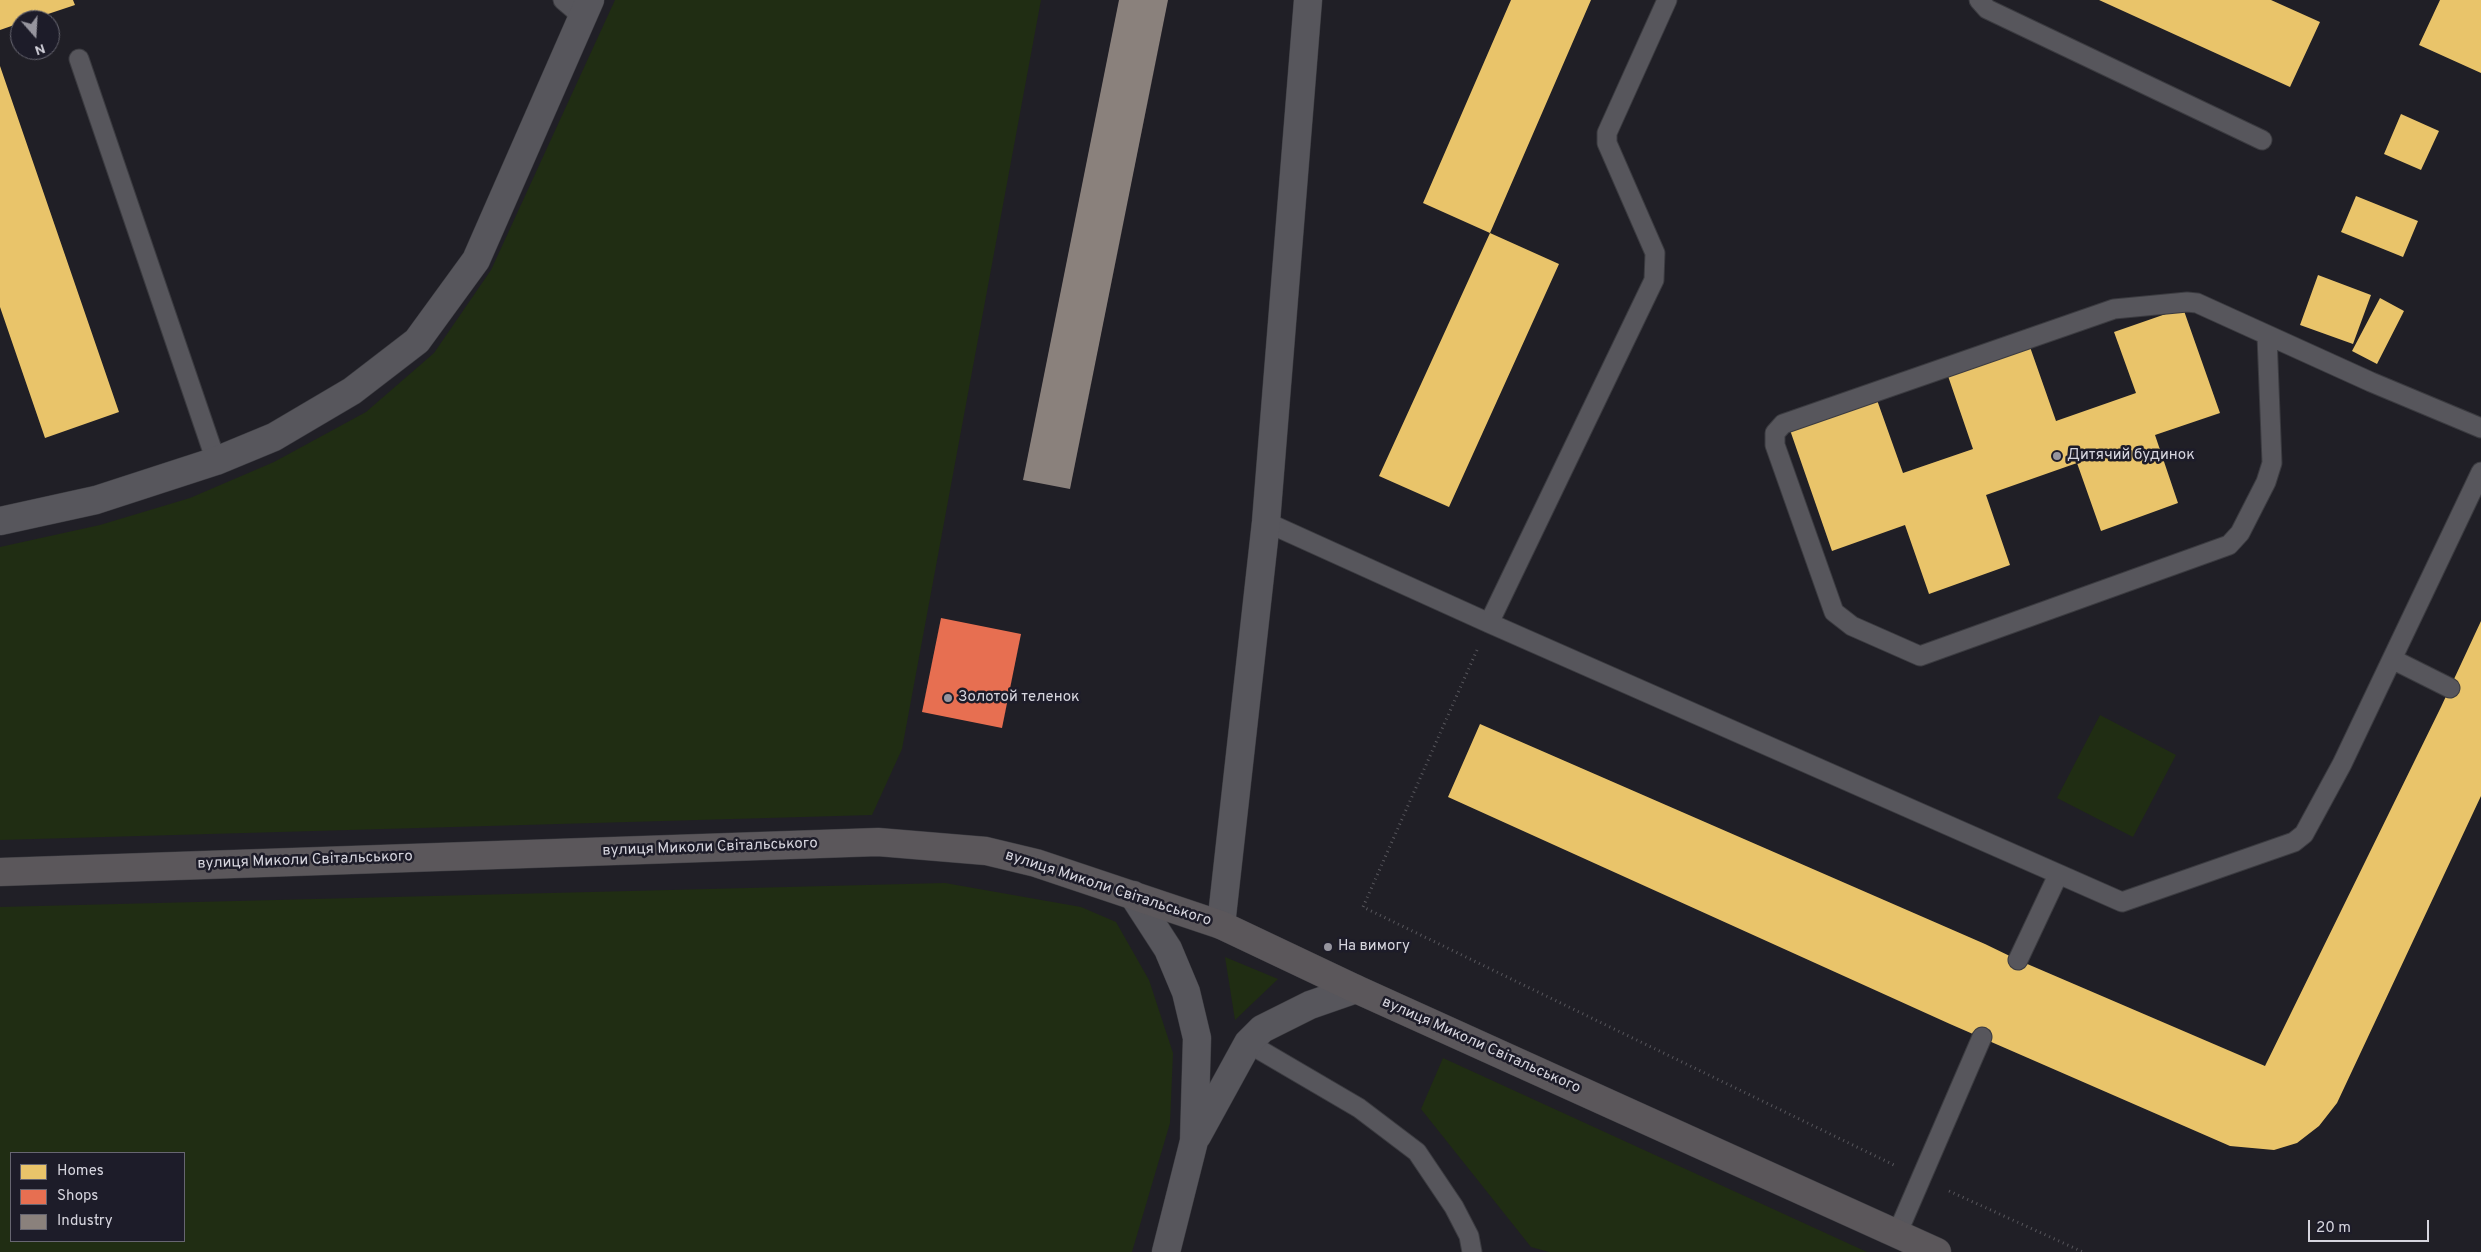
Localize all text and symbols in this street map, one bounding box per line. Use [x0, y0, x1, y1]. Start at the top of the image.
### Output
north arrow [10, 10, 60, 60]
text: N [32, 39, 47, 58]
place label: Дитячий будинок [2067, 447, 2195, 465]
marker: Дитячий будинок [2051, 450, 2063, 462]
place label: Золотой теленок [958, 689, 1080, 707]
marker: Золотой теленок [942, 692, 954, 704]
street label: вулиця Миколи Світальського [602, 835, 818, 861]
street label: вулиця Миколи Світальського [1003, 847, 1213, 931]
street label: вулиця Миколи Світальського [197, 848, 413, 874]
place label: На вимогу [1338, 938, 1410, 956]
marker: На вимогу [1322, 941, 1334, 953]
street label: вулиця Миколи Світальського [1379, 994, 1583, 1098]
legend [10, 1152, 185, 1242]
text: Homes [57, 1162, 104, 1181]
text: Shops [57, 1187, 98, 1206]
scale bar [2311, 1210, 2432, 1242]
text: Industry [57, 1212, 113, 1231]
text: 20 m [2316, 1219, 2351, 1238]

